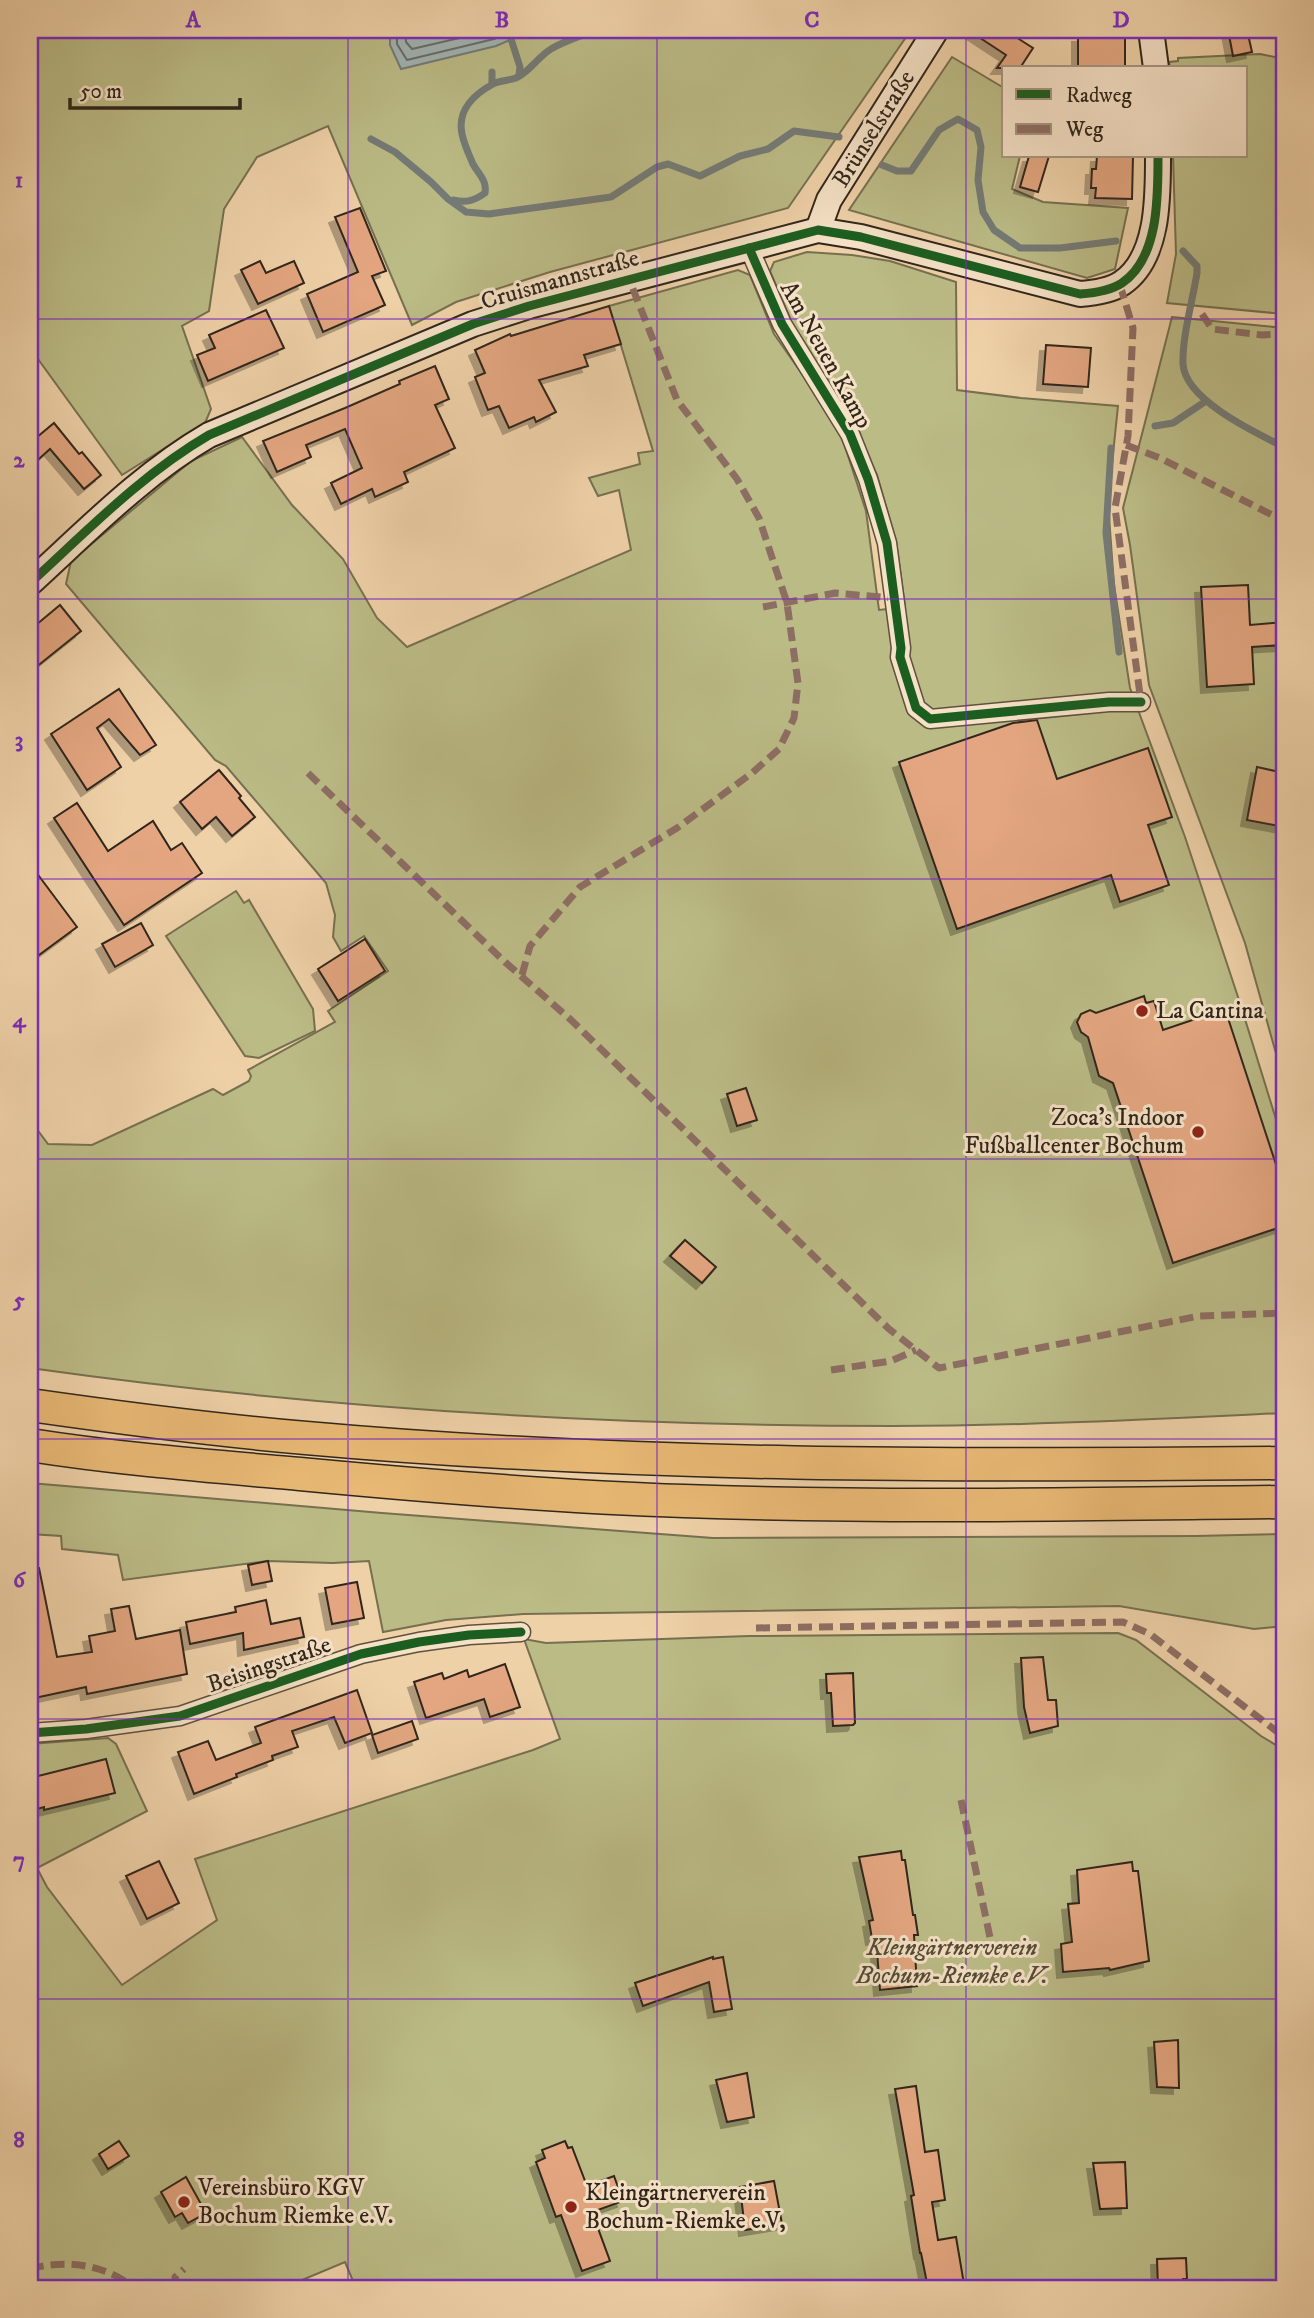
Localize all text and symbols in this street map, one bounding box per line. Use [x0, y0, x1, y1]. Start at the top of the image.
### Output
text: A [185, 6, 202, 35]
text: B [495, 6, 509, 35]
text: C [804, 6, 820, 35]
text: D [1112, 6, 1130, 35]
street label: Brünselstraße [826, 65, 922, 193]
scale bar [70, 66, 240, 110]
legend [1002, 66, 1248, 158]
text: 50 m [80, 79, 122, 105]
text: Radweg [1066, 83, 1132, 109]
text: Weg [1065, 117, 1104, 143]
text: 1 [15, 166, 23, 195]
street label: Cruismannstraße [477, 243, 643, 317]
street label: Am Neuen Kamp [773, 276, 879, 434]
text: 2 [13, 446, 25, 475]
text: 3 [15, 726, 23, 755]
place label: La Cantina [1156, 996, 1265, 1026]
marker: La Cantina [1134, 1003, 1150, 1019]
text: 4 [12, 1006, 27, 1035]
place label: Zoca's Indoor Fußballcenter Bochum [964, 1103, 1184, 1161]
marker: Zoca's Indoor Fußballcenter Bochum [1190, 1124, 1206, 1140]
text: 5 [12, 1286, 25, 1315]
text: 6 [13, 1566, 27, 1595]
street label: Beisingstraße [203, 1630, 335, 1700]
text: 7 [13, 1846, 25, 1875]
park label: Kleingärtnerverein Bochum-Riemke e.V. [855, 1933, 1050, 1991]
text: 8 [13, 2126, 25, 2155]
place label: Vereinsbüro KGV Bochum Riemke e.V. [197, 2173, 393, 2231]
place label: Kleingärtnerverein Bochum-Riemke e.V, [585, 2178, 786, 2236]
marker: Vereinsbüro KGV Bochum Riemke e.V. [176, 2194, 192, 2210]
marker: Kleingärtnerverein Bochum-Riemke e.V, [563, 2199, 579, 2215]

